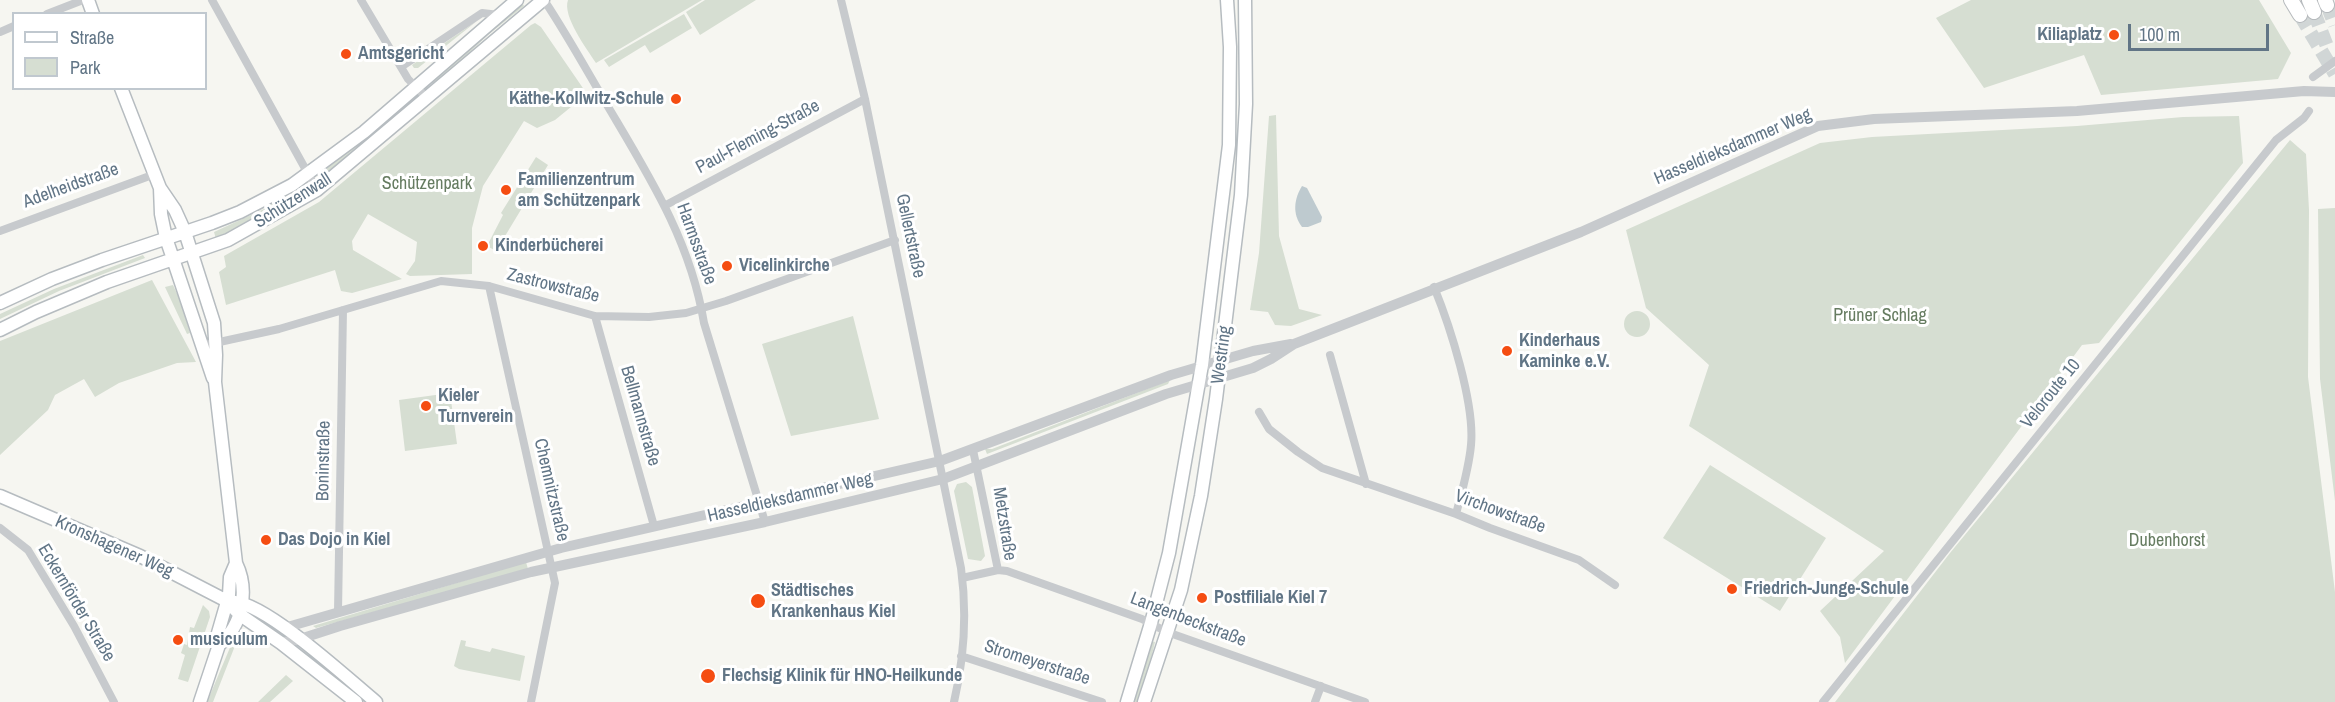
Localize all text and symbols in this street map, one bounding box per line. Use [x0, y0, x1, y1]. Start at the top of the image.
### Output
legend [12, 12, 207, 90]
scale bar [2131, 12, 2272, 50]
text: 100 m [2139, 22, 2180, 47]
place label: Kiliaplatz [2037, 24, 2102, 46]
text: Straße [70, 25, 114, 50]
marker: Kiliaplatz [2107, 28, 2121, 42]
place label: Amtsgericht [358, 43, 444, 65]
marker: Amtsgericht [339, 47, 353, 61]
text: Park [70, 55, 100, 80]
place label: Käthe-Kollwitz-Schule [509, 88, 664, 110]
marker: Käthe-Kollwitz-Schule [669, 92, 683, 106]
street label: Paul-Fleming-Straße [692, 95, 824, 179]
street label: Hasseldieksdammer Weg [1651, 104, 1815, 190]
street label: Adelheidstraße [20, 159, 122, 213]
street label: Schützenwall [250, 169, 336, 233]
place label: Familienzentrum am Schützenpark [518, 169, 640, 212]
park label: Schützenpark [382, 173, 472, 195]
marker: Familienzentrum am Schützenpark [499, 183, 513, 197]
street label: Gellertstraße [891, 192, 929, 280]
street label: Harmsstraße [671, 200, 721, 288]
place label: Kinderbücherei [495, 235, 603, 257]
marker: Kinderbücherei [476, 239, 490, 253]
place label: Vicelinkirche [739, 255, 830, 277]
marker: Vicelinkirche [720, 259, 734, 273]
street label: Zastrowstraße [505, 264, 601, 308]
park label: Prüner Schlag [1833, 305, 1927, 327]
street label: Westring [1207, 324, 1237, 386]
place label: Kinderhaus Kaminke e.V. [1519, 330, 1610, 372]
marker: Kinderhaus Kaminke e.V. [1500, 344, 1514, 358]
street label: Veloroute 10 [2017, 355, 2085, 433]
street label: Bellmannstraße [615, 363, 665, 469]
place label: Kieler Turnverein [438, 385, 513, 428]
marker: Kieler Turnverein [419, 399, 433, 413]
street label: Boninstraße [313, 421, 335, 501]
street label: Chemnitzstraße [529, 436, 573, 544]
street label: Hasseldieksdammer Weg [705, 469, 875, 527]
street label: Metzstraße [988, 486, 1020, 562]
street label: Virchowstraße [1452, 486, 1548, 538]
street label: Kronshagener Weg [52, 511, 176, 583]
place label: Das Dojo in Kiel [278, 529, 390, 551]
park label: Dubenhorst [2129, 530, 2205, 552]
marker: Das Dojo in Kiel [259, 533, 273, 547]
street label: Eckernförder Straße [33, 540, 119, 666]
place label: Friedrich-Junge-Schule [1744, 578, 1909, 600]
place label: Städtisches Krankenhaus Kiel [771, 580, 896, 622]
marker: Friedrich-Junge-Schule [1725, 582, 1739, 596]
place label: Postfiliale Kiel 7 [1214, 587, 1327, 609]
street label: Langenbeckstraße [1127, 588, 1249, 652]
marker: Postfiliale Kiel 7 [1195, 591, 1209, 605]
marker: Städtisches Krankenhaus Kiel [749, 592, 767, 610]
place label: musiculum [190, 629, 268, 651]
marker: musiculum [171, 633, 185, 647]
street label: Stromeyerstraße [981, 636, 1093, 690]
place label: Flechsig Klinik für HNO-Heilkunde [722, 665, 962, 687]
marker: Flechsig Klinik für HNO-Heilkunde [699, 667, 717, 685]

